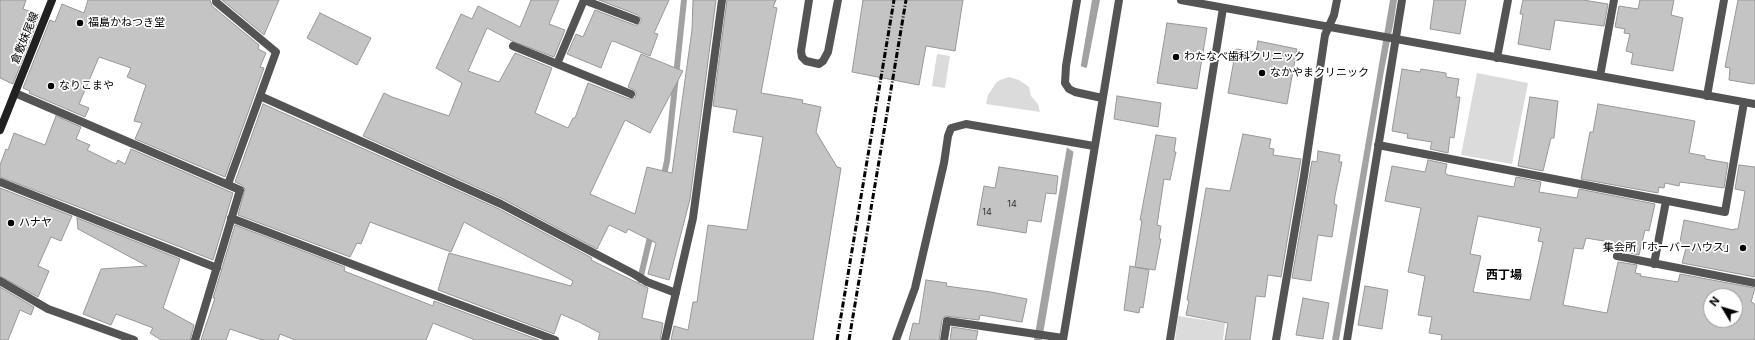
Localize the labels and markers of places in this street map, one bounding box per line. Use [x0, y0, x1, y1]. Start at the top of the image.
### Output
place label: 福島かねつき堂 [88, 16, 165, 30]
marker: 福島かねつき堂 [75, 18, 85, 28]
place label: わたなべ歯科クリニック [1184, 50, 1305, 64]
marker: わたなべ歯科クリニック [1171, 52, 1181, 62]
place label: なかやまクリニック [1270, 66, 1369, 80]
marker: なかやまクリニック [1257, 68, 1267, 78]
place label: なりこまや [59, 79, 114, 93]
marker: なりこまや [46, 81, 56, 91]
place label: ハナヤ [19, 216, 52, 230]
marker: ハナヤ [6, 218, 16, 228]
place label: 集会所「ホーバーハウス」 [1603, 241, 1735, 255]
marker: 集会所「ホーバーハウス」 [1738, 243, 1748, 253]

